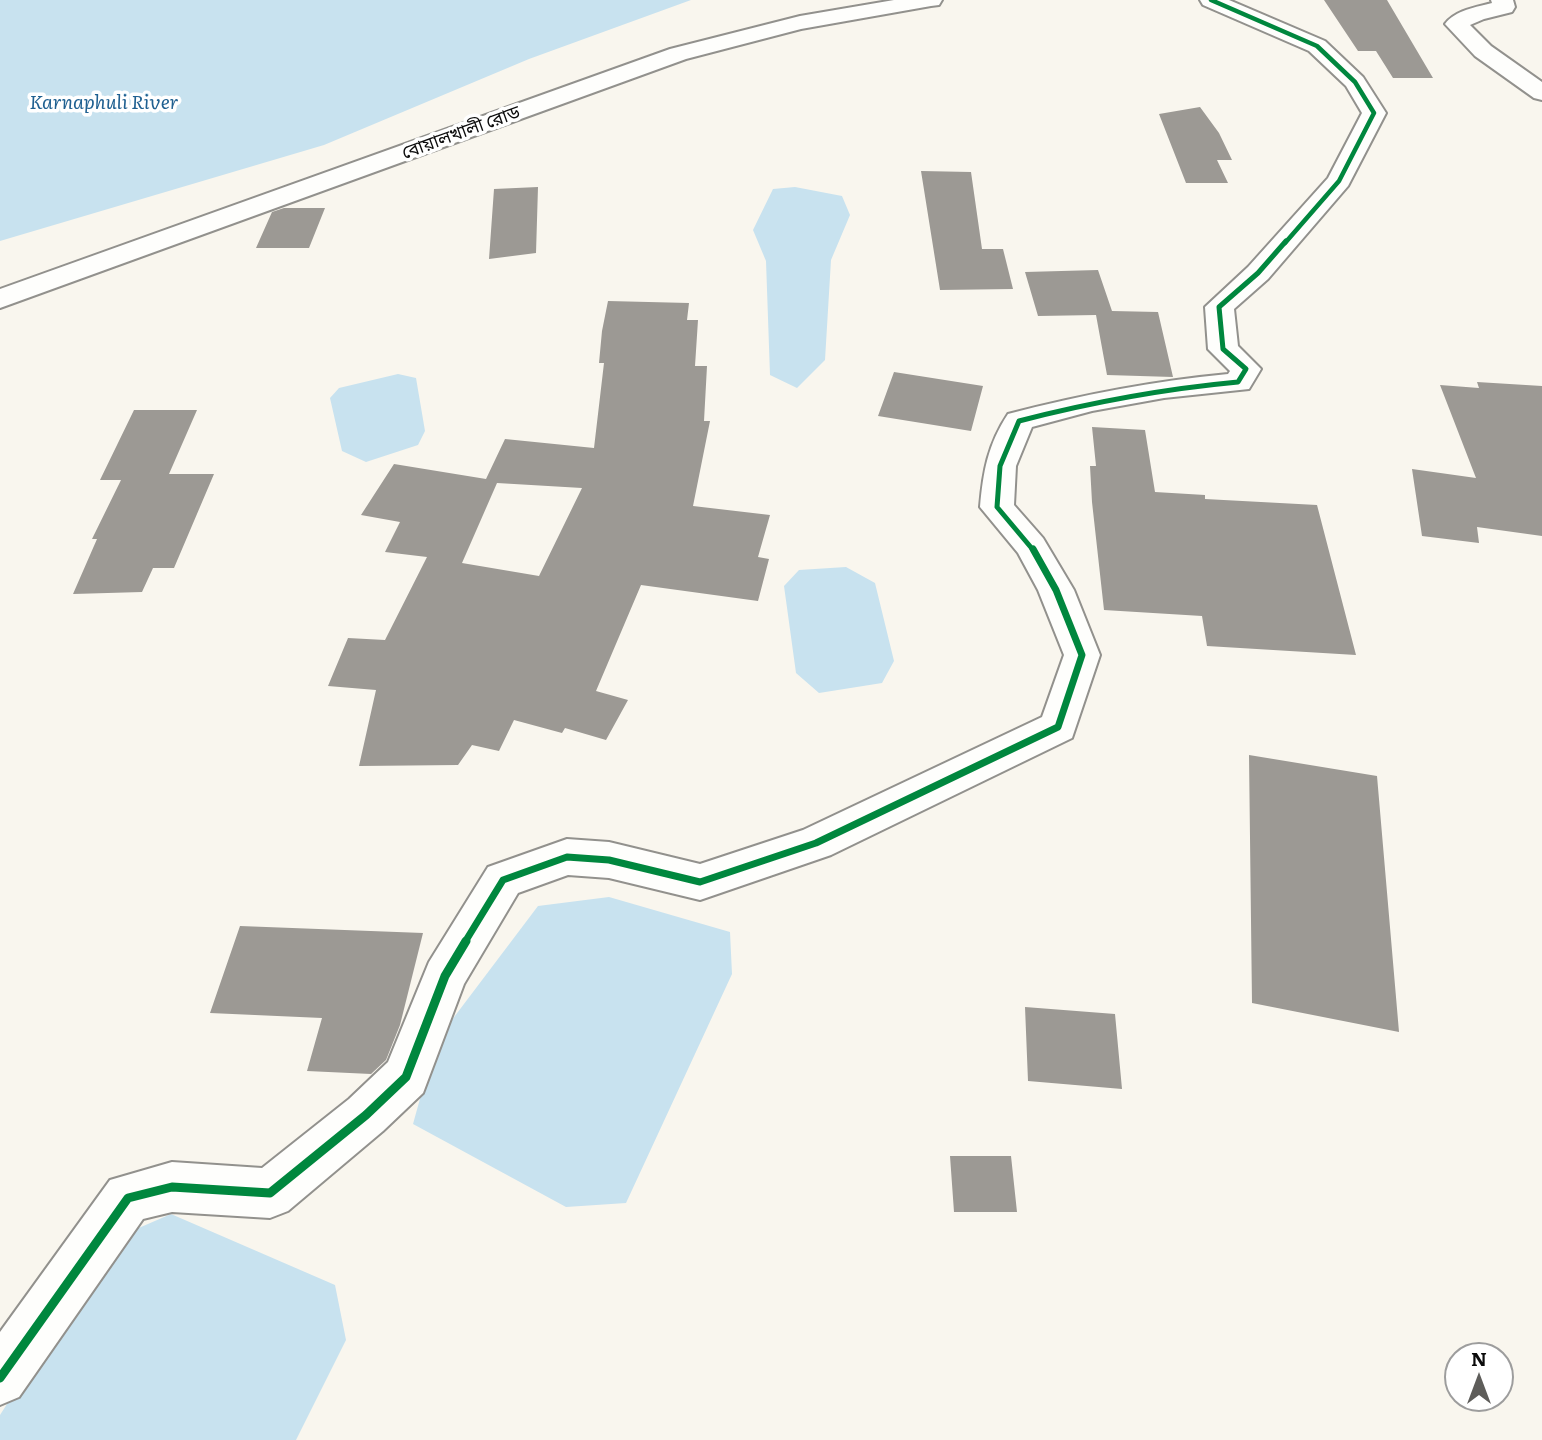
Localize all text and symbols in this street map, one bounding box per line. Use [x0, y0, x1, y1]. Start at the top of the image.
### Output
water label: Karnaphuli River [29, 92, 179, 114]
street label: বোয়ালখালী রোড [399, 102, 523, 164]
north arrow [1444, 1342, 1514, 1412]
text: N [1471, 1344, 1487, 1372]

